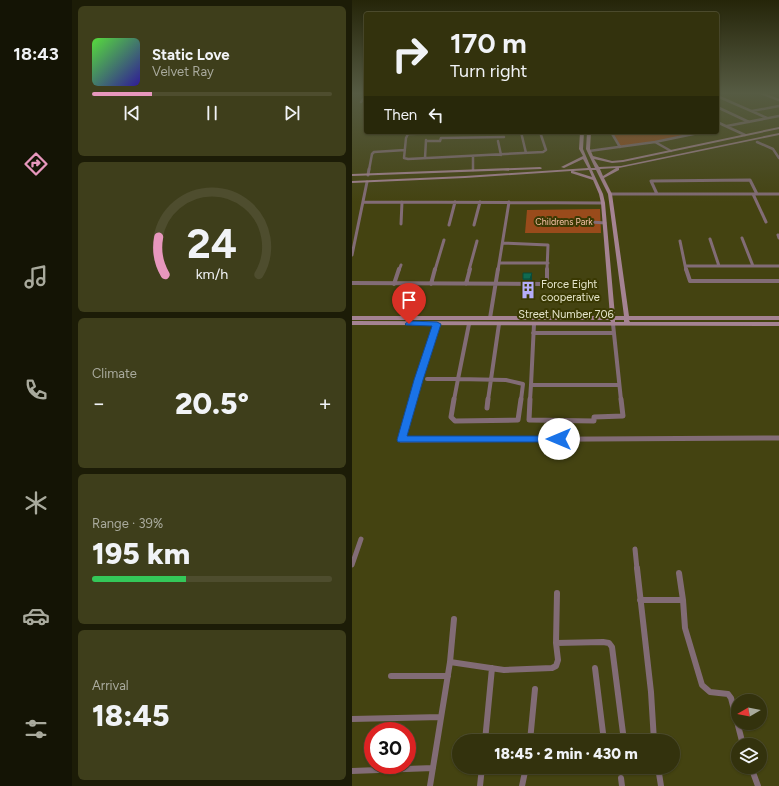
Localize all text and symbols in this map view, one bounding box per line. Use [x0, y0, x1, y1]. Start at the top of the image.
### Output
text: 170 m [450, 26, 527, 60]
icon: right [384, 28, 436, 80]
text: 18:43 [13, 43, 59, 65]
text: Static Love [152, 46, 230, 64]
text: Turn right [450, 60, 527, 82]
text: Velvet Ray [152, 64, 214, 79]
icon: previous [121, 102, 143, 124]
icon: pause [201, 102, 223, 124]
icon: next [281, 102, 303, 124]
icon: left [425, 104, 447, 126]
text: Then [384, 106, 417, 124]
icon: directions [22, 150, 50, 178]
park label: Childrens Park [535, 216, 593, 227]
text: 24 [187, 218, 237, 268]
icon: music [22, 263, 50, 291]
text: km/h [196, 265, 228, 283]
place label: Force Eight cooperative [541, 278, 600, 304]
building icon: Force Eight cooperative [518, 280, 538, 300]
pin [392, 283, 426, 324]
icon: arrive [398, 289, 420, 311]
street label: Street Number 706 [518, 308, 614, 321]
text: Climate [92, 366, 137, 381]
icon: phone [22, 376, 50, 404]
text: 20.5° [175, 385, 249, 422]
text: − [92, 390, 106, 417]
text: + [318, 390, 332, 417]
position arrow [538, 418, 580, 460]
icon: climate [22, 489, 50, 517]
text: Range · 39% [92, 516, 163, 531]
text: 195 km [92, 535, 190, 572]
icon: car [22, 602, 50, 630]
text: Arrival [92, 678, 129, 693]
north arrow [731, 694, 767, 730]
map controls [731, 694, 767, 774]
text: 18:45 [92, 697, 170, 734]
icon: filters [22, 715, 50, 743]
speed limit sign: 30 [364, 722, 416, 774]
button: layers [731, 738, 767, 774]
text: 18:45 · 2 min · 430 m [494, 745, 638, 763]

